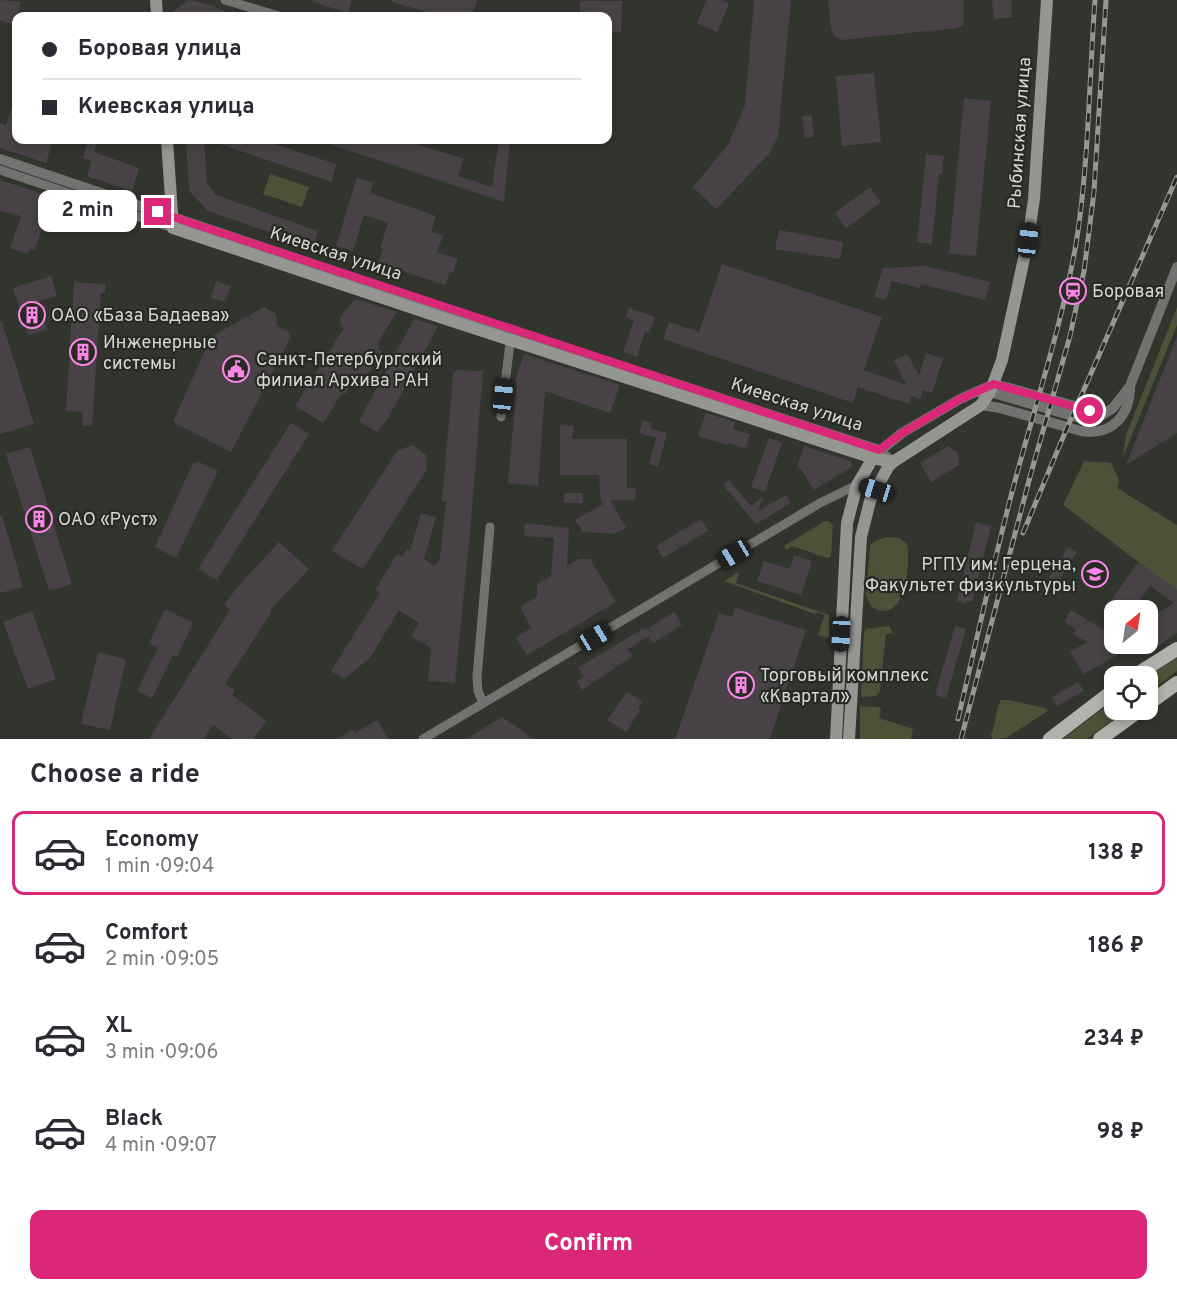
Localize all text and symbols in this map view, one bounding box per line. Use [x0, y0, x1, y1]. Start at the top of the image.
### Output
text: Боровая улица [78, 36, 241, 63]
street label: Рыбинская улица [1004, 56, 1037, 210]
text: Киевская улица [78, 94, 255, 121]
callout: 2 min [38, 191, 137, 233]
text: 2 min [61, 198, 114, 224]
route end [144, 198, 171, 225]
car [1017, 221, 1039, 259]
street label: Киевская улица [267, 222, 404, 287]
station icon: Боровая [1058, 276, 1088, 306]
place label: Боровая [1092, 281, 1164, 304]
building icon: ОАО «База Бадаева» [17, 300, 47, 330]
place label: ОАО «База Бадаева» [51, 305, 229, 328]
place label: Инженерные системы [103, 332, 217, 376]
building icon: Инженерные системы [68, 337, 98, 367]
place label: Санкт-Петербургский филиал Архива РАН [256, 349, 442, 393]
public building icon: Санкт-Петербургский филиал Архива РАН [221, 354, 251, 384]
street label: Киевская улица [728, 373, 865, 438]
car [492, 377, 514, 415]
route start [1076, 397, 1103, 424]
car [856, 476, 896, 504]
building icon: ОАО «Руст» [24, 504, 54, 534]
place label: ОАО «Руст» [58, 509, 158, 532]
car [714, 537, 754, 571]
place label: РГПУ им. Герцена, Факультет физкультуры [865, 554, 1076, 598]
school or university icon: РГПУ им. Герцена, Факультет физкультуры [1080, 559, 1110, 589]
north arrow [1104, 600, 1158, 654]
map controls [1104, 600, 1158, 720]
car [831, 616, 851, 652]
car [575, 620, 615, 654]
place label: Торговый комплекс «Квартал» [760, 665, 929, 709]
button: locate [1104, 666, 1158, 720]
building icon: Торговый комплекс «Квартал» [726, 670, 756, 700]
text: Choose a ride [30, 758, 200, 792]
icon: car [33, 826, 87, 880]
text: Economy [105, 827, 199, 854]
text: 138 ₽ [1088, 840, 1144, 867]
text: 1 min · 09:04 [105, 854, 214, 880]
icon: car [33, 919, 87, 973]
text: Comfort [105, 920, 188, 947]
text: 186 ₽ [1088, 933, 1144, 960]
text: 2 min · 09:05 [105, 947, 219, 973]
icon: car [33, 1012, 87, 1066]
text: XL [105, 1013, 132, 1040]
text: 234 ₽ [1083, 1026, 1144, 1053]
text: 3 min · 09:06 [105, 1040, 218, 1066]
icon: car [33, 1105, 87, 1159]
text: Black [105, 1106, 163, 1133]
text: 98 ₽ [1097, 1119, 1144, 1146]
text: 4 min · 09:07 [105, 1133, 217, 1159]
button: Confirm [30, 1210, 1147, 1279]

